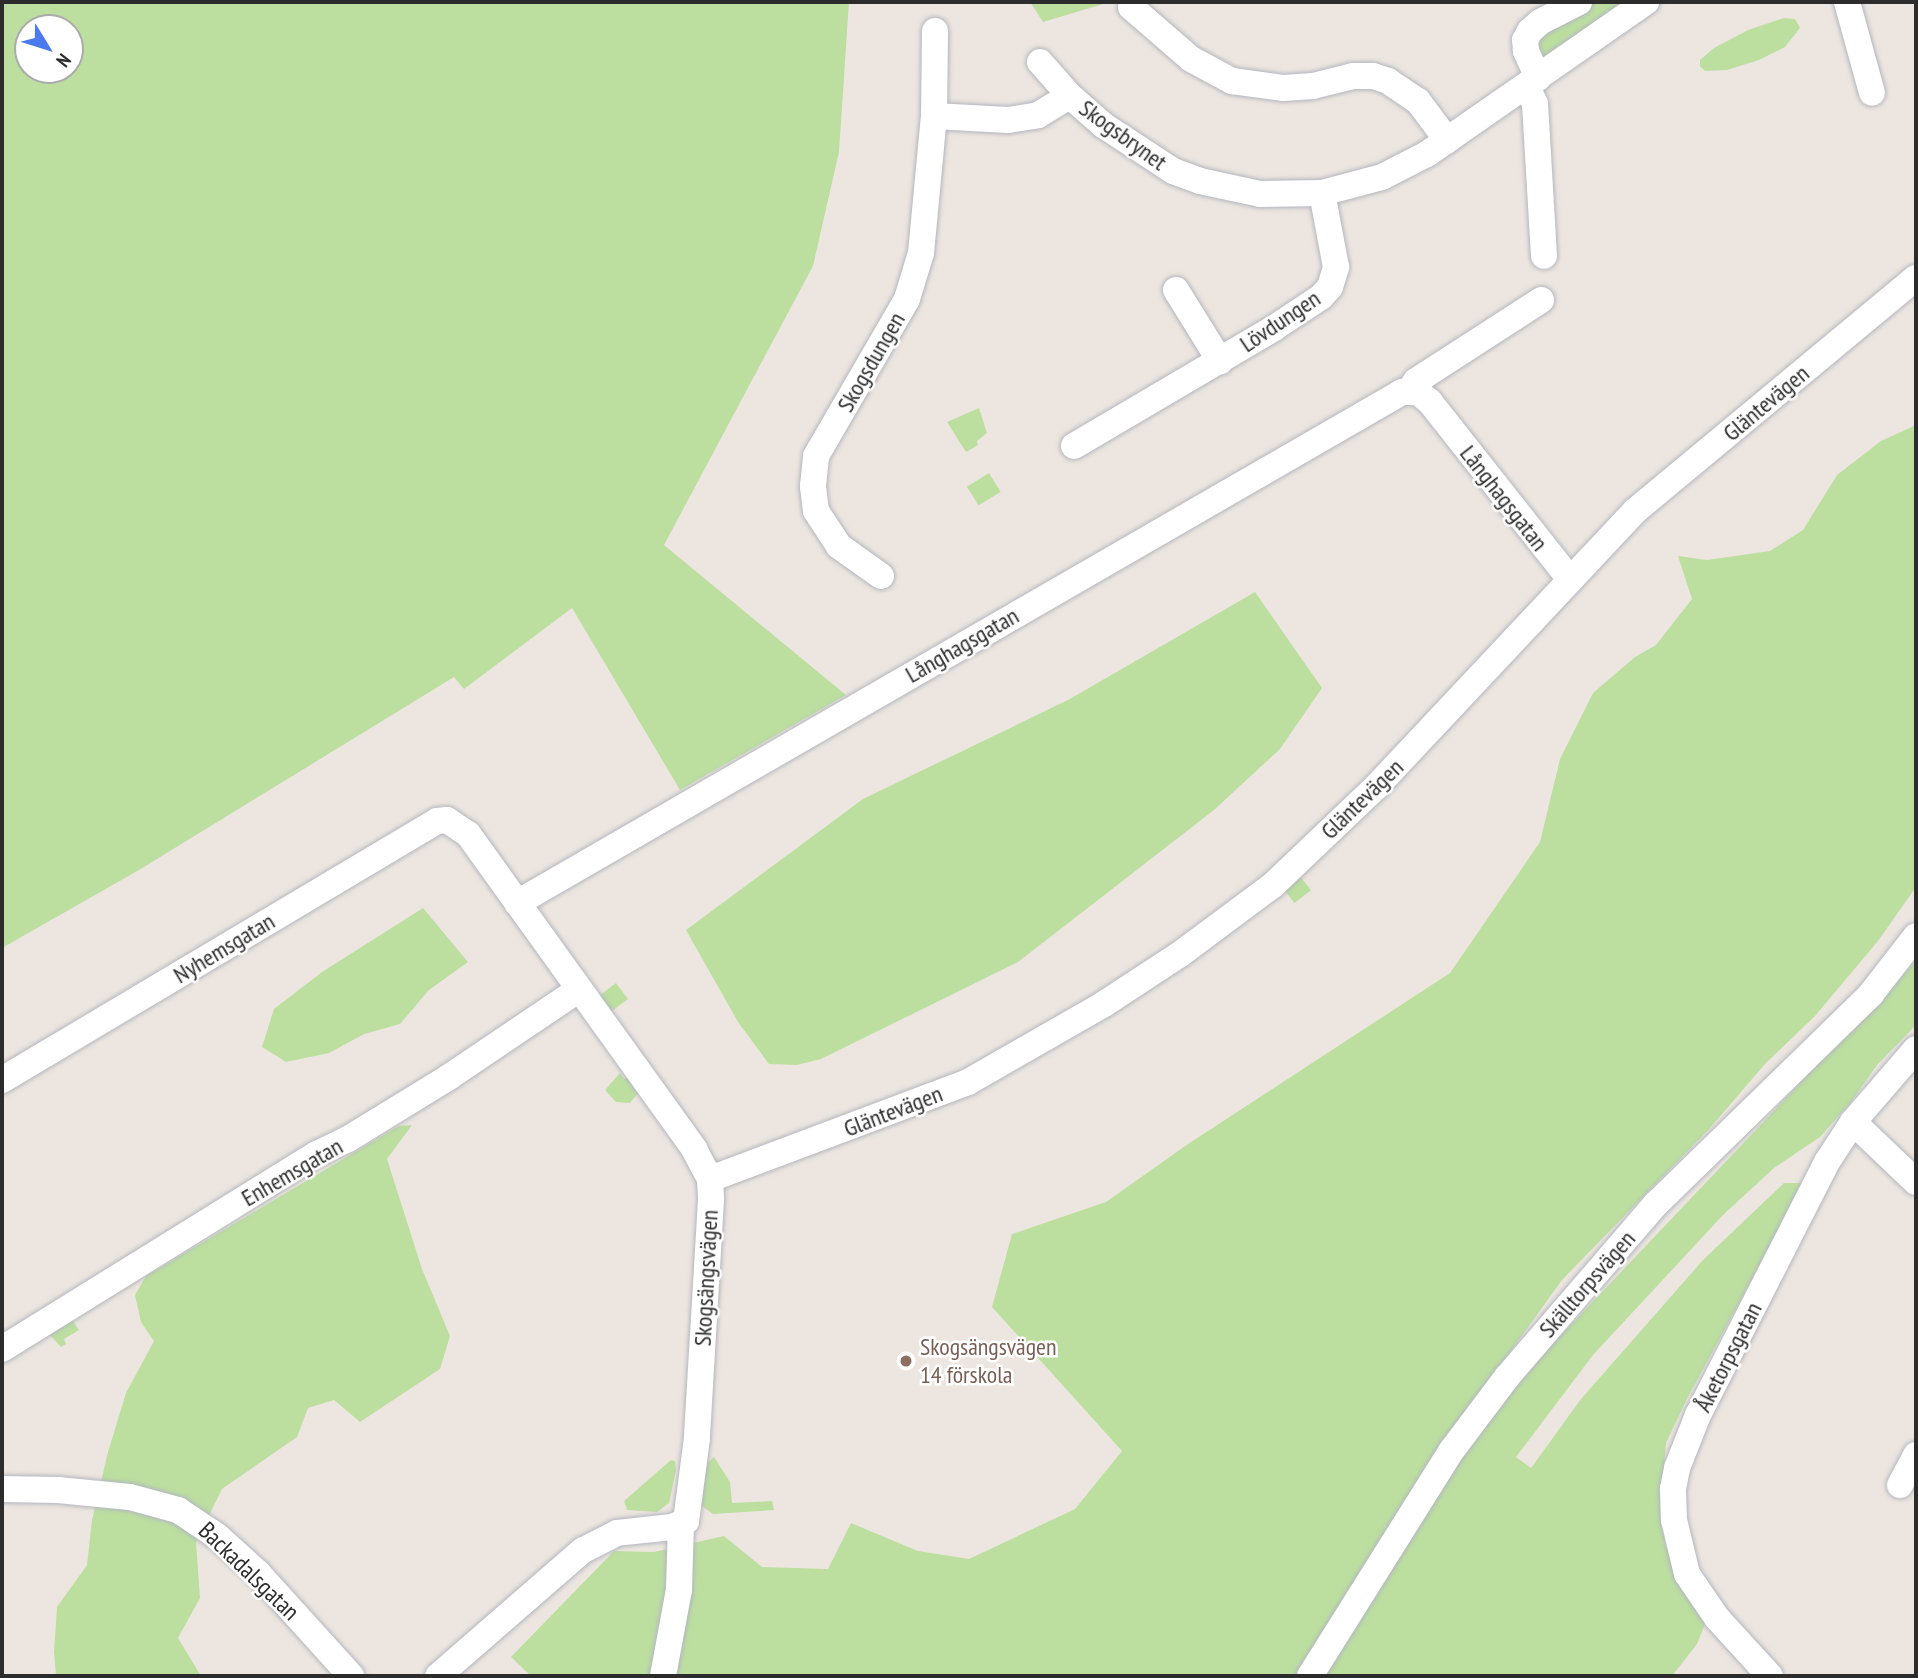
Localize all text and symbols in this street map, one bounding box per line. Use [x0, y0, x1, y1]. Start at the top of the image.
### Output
north arrow [14, 14, 84, 84]
text: N [51, 49, 77, 72]
street label: Skogsbrynet [1074, 94, 1172, 176]
street label: Lövdungen [1234, 284, 1326, 358]
street label: Skogsdungen [831, 307, 911, 417]
street label: Gläntevägen [1717, 359, 1815, 447]
street label: Långhagsgatan [1454, 440, 1554, 556]
street label: Långhagsgatan [900, 601, 1024, 689]
street label: Gläntevägen [1315, 753, 1409, 845]
street label: Nyhemsgatan [168, 907, 280, 989]
street label: Gläntevägen [840, 1079, 946, 1143]
street label: Enhemsgatan [236, 1132, 348, 1212]
street label: Skogsängsvägen [688, 1209, 724, 1347]
street label: Skälltorpsvägen [1533, 1225, 1641, 1343]
street label: Åketorpsgatan [1688, 1297, 1768, 1417]
place label: Skogsängsvägen 14 förskola [920, 1333, 1057, 1389]
marker: Skogsängsvägen 14 förskola [898, 1353, 914, 1369]
street label: Backadalsgatan [193, 1516, 305, 1626]

